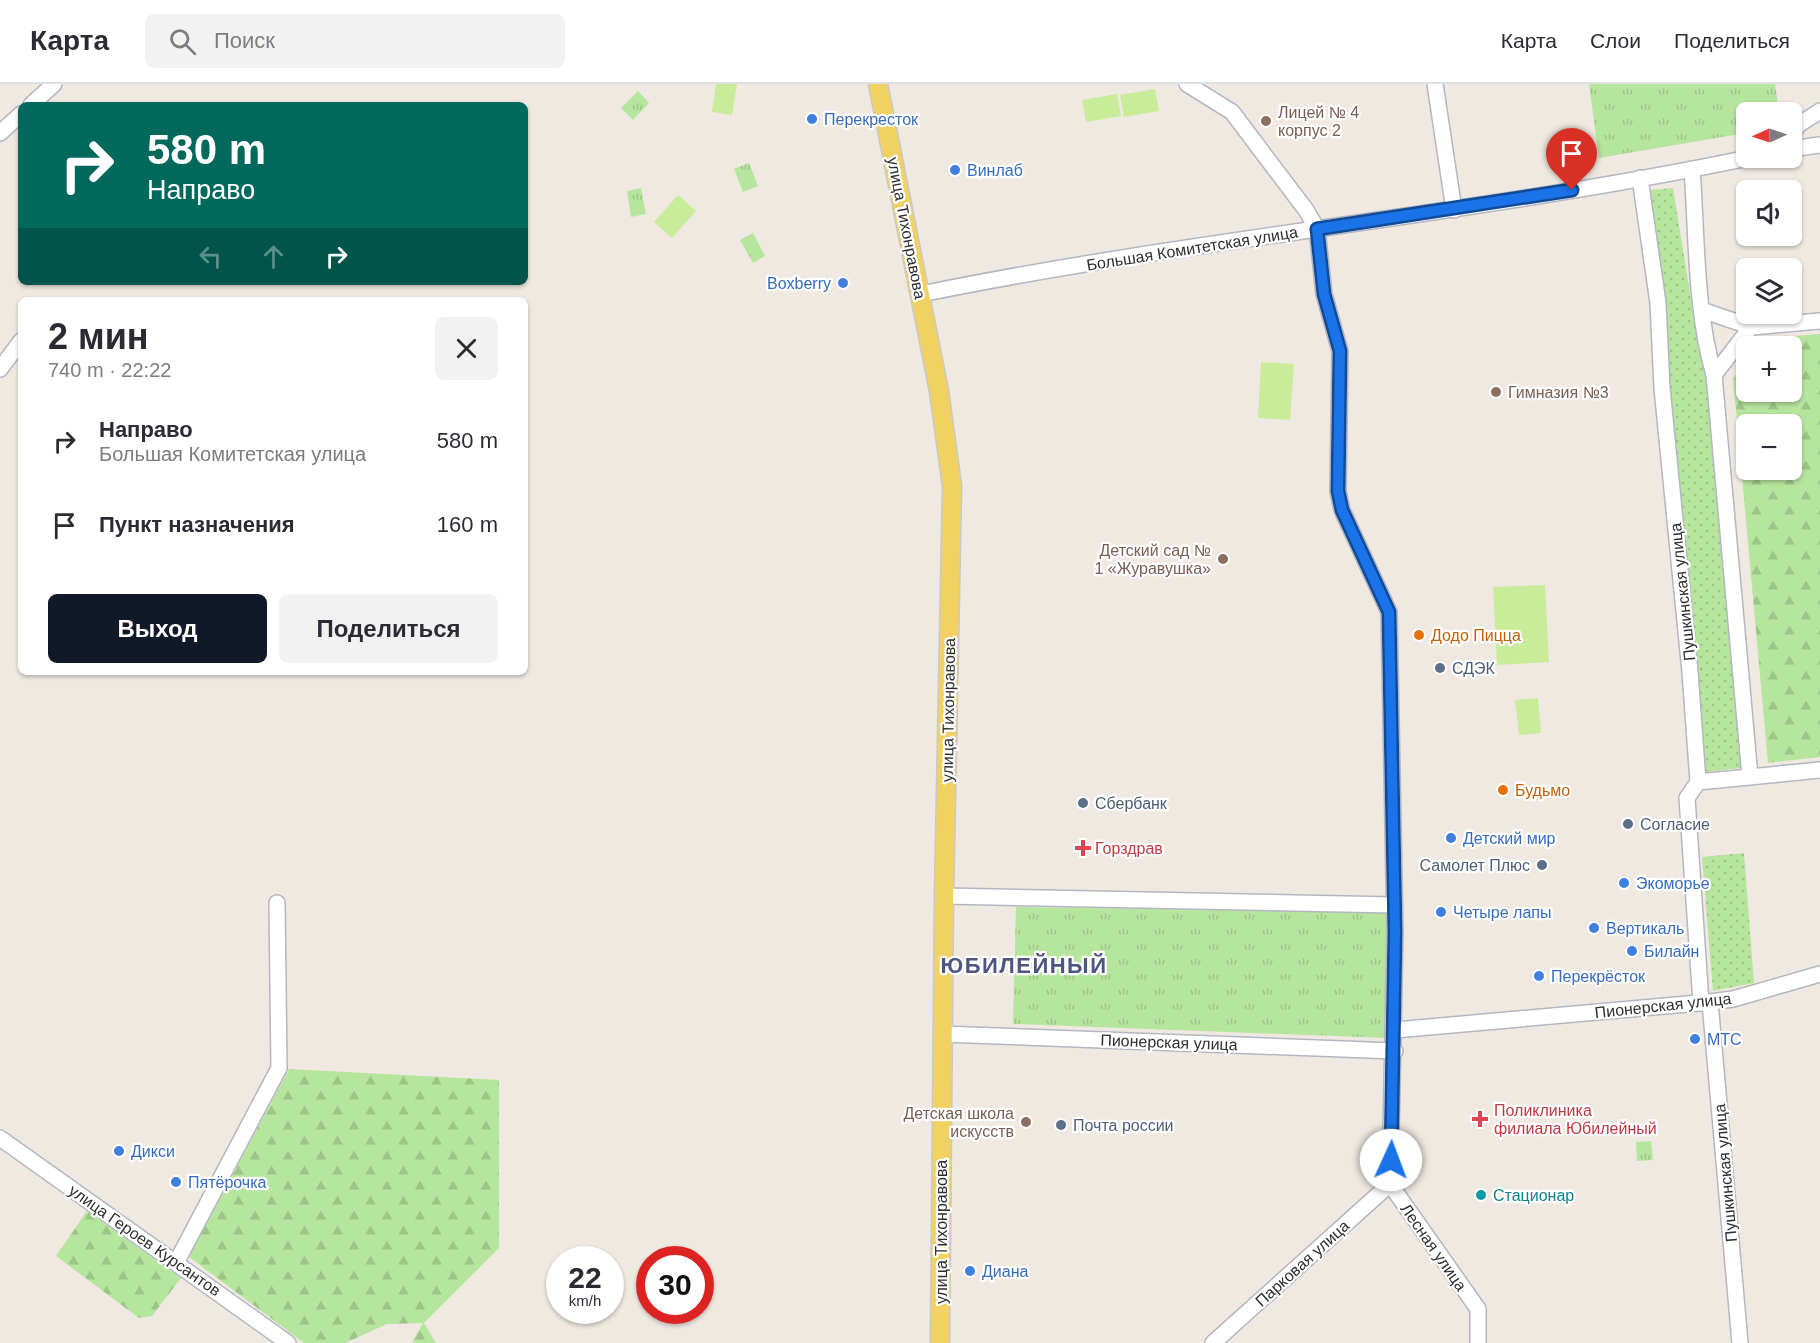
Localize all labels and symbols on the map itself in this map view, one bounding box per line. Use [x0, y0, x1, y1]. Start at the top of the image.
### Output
north arrow [1736, 102, 1802, 168]
place label: Лицей № 4 корпус 2 [1278, 104, 1359, 139]
place label: Перекресток [824, 111, 919, 128]
marker: Перекресток [805, 112, 819, 126]
marker: Лицей № 4 корпус 2 [1259, 114, 1273, 128]
pin [1546, 128, 1597, 190]
street label: улица Тихонравова [884, 156, 929, 301]
place label: Винлаб [967, 162, 1023, 179]
marker: Винлаб [948, 163, 962, 177]
street label: Большая Комитетская улица [1085, 223, 1299, 274]
place label: Boxberry [767, 275, 831, 292]
marker: Boxberry [836, 276, 850, 290]
place label: Гимназия №3 [1508, 384, 1609, 401]
marker: Гимназия №3 [1489, 385, 1503, 399]
street label: Пушкинская улица [1667, 522, 1698, 662]
place label: Детский сад № 1 «Журавушка» [1094, 542, 1211, 577]
marker: Детский сад № 1 «Журавушка» [1216, 552, 1230, 566]
place label: Додо Пицца [1431, 627, 1521, 644]
marker: Додо Пицца [1412, 628, 1426, 642]
street label: улица Тихонравова [939, 638, 958, 782]
place label: СДЭК [1452, 660, 1496, 677]
marker: СДЭК [1433, 661, 1447, 675]
place label: Будьмо [1515, 782, 1570, 799]
marker: Будьмо [1496, 783, 1510, 797]
place label: Сбербанк [1095, 795, 1168, 812]
marker: Сбербанк [1076, 796, 1090, 810]
place label: Согласие [1640, 816, 1710, 833]
marker: Согласие [1621, 817, 1635, 831]
place label: Детский мир [1463, 830, 1556, 847]
marker: Детский мир [1444, 831, 1458, 845]
place label: Горздрав [1095, 840, 1163, 857]
marker: Горздрав [1076, 841, 1090, 855]
place label: Самолет Плюс [1420, 857, 1530, 874]
marker: Самолет Плюс [1535, 858, 1549, 872]
place label: Экоморье [1636, 875, 1710, 892]
marker: Экоморье [1617, 876, 1631, 890]
place label: Четыре лапы [1453, 904, 1552, 921]
marker: Четыре лапы [1434, 905, 1448, 919]
place label: Вертикаль [1606, 920, 1684, 937]
marker: Вертикаль [1587, 921, 1601, 935]
place label: Билайн [1644, 943, 1699, 960]
marker: Билайн [1625, 944, 1639, 958]
district label: ЮБИЛЕЙНЫЙ [941, 953, 1107, 978]
place label: Перекрёсток [1551, 968, 1646, 985]
marker: Перекрёсток [1532, 969, 1546, 983]
street label: Пионерская улица [1594, 990, 1732, 1021]
place label: МТС [1707, 1031, 1742, 1048]
street label: Пионерская улица [1100, 1032, 1238, 1053]
marker: МТС [1688, 1032, 1702, 1046]
place label: Поликлиника филиала Юбилейный [1494, 1102, 1657, 1137]
street label: Пушкинская улица [1711, 1103, 1740, 1243]
place label: Детская школа искусств [903, 1105, 1014, 1140]
marker: Поликлиника филиала Юбилейный [1471, 1110, 1489, 1128]
marker: Детская школа искусств [1019, 1115, 1033, 1129]
place label: Почта россии [1073, 1117, 1174, 1134]
marker: Почта россии [1054, 1118, 1068, 1132]
position arrow [1359, 1128, 1423, 1192]
place label: Дикси [131, 1143, 175, 1160]
marker: Дикси [112, 1144, 126, 1158]
street label: улица Тихонравова [933, 1160, 950, 1304]
place label: Пятёрочка [188, 1174, 267, 1191]
marker: Пятёрочка [169, 1175, 183, 1189]
street label: улица Героев Курсантов [66, 1182, 224, 1299]
place label: Стационар [1493, 1187, 1574, 1204]
marker: Стационар [1474, 1188, 1488, 1202]
street label: Лесная улица [1397, 1201, 1470, 1294]
street label: Парковая улица [1252, 1217, 1353, 1310]
speed limit sign: 30 [636, 1246, 714, 1324]
place label: Диана [982, 1263, 1029, 1280]
marker: Диана [963, 1264, 977, 1278]

